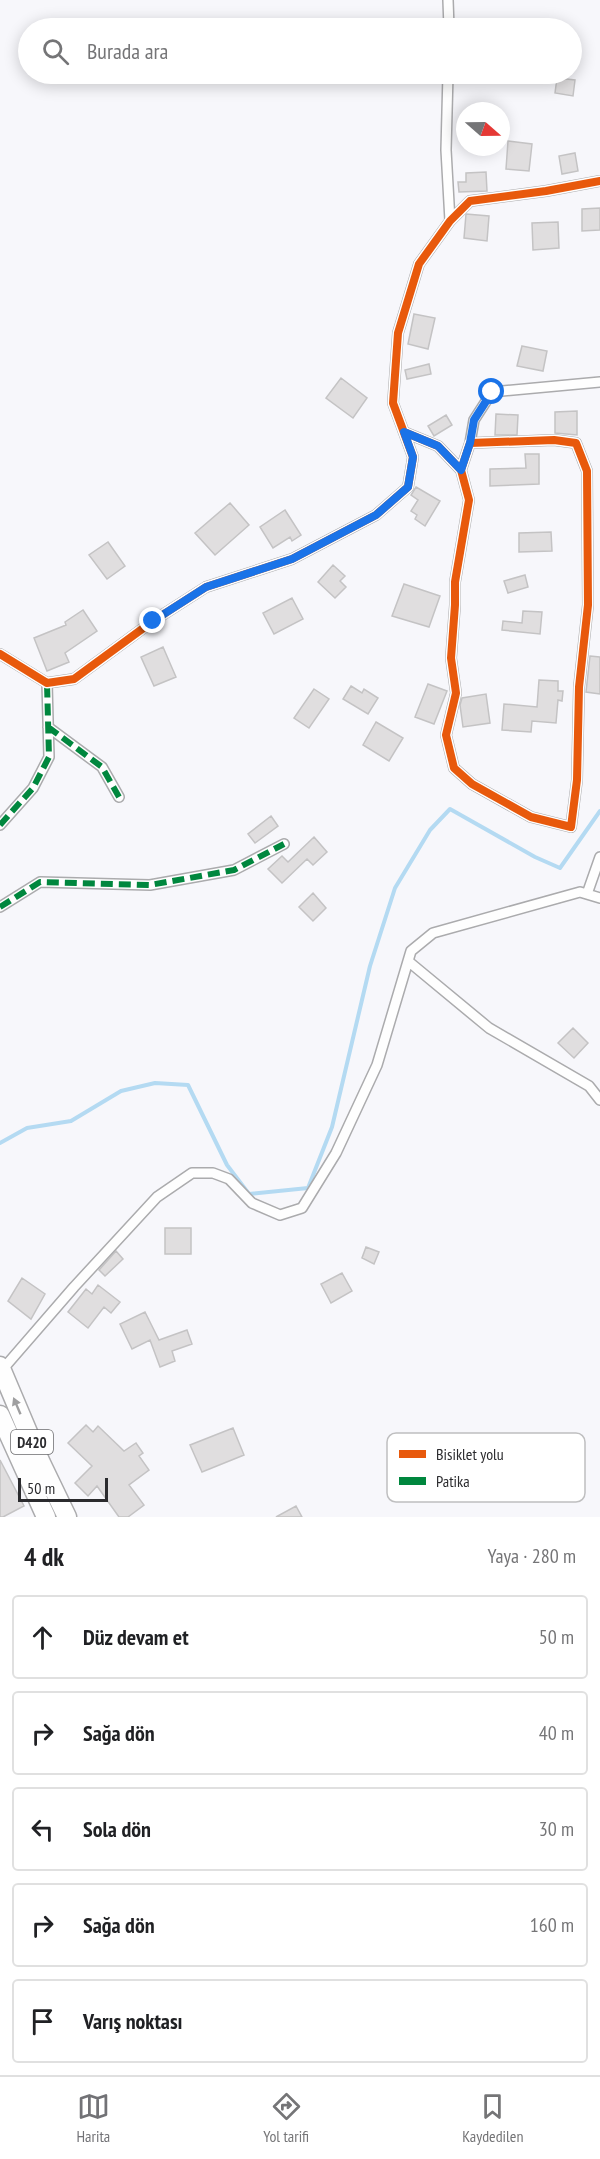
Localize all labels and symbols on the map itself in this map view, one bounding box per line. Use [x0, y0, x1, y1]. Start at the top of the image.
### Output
north arrow [456, 102, 510, 156]
route start [478, 378, 504, 404]
route end [139, 607, 165, 633]
one-way arrow [12, 1397, 22, 1415]
road number: D420 [11, 1430, 53, 1454]
legend [387, 1433, 585, 1502]
text: Bisiklet yolu [436, 1444, 504, 1464]
text: Patika [436, 1471, 470, 1491]
scale bar [18, 1475, 108, 1502]

